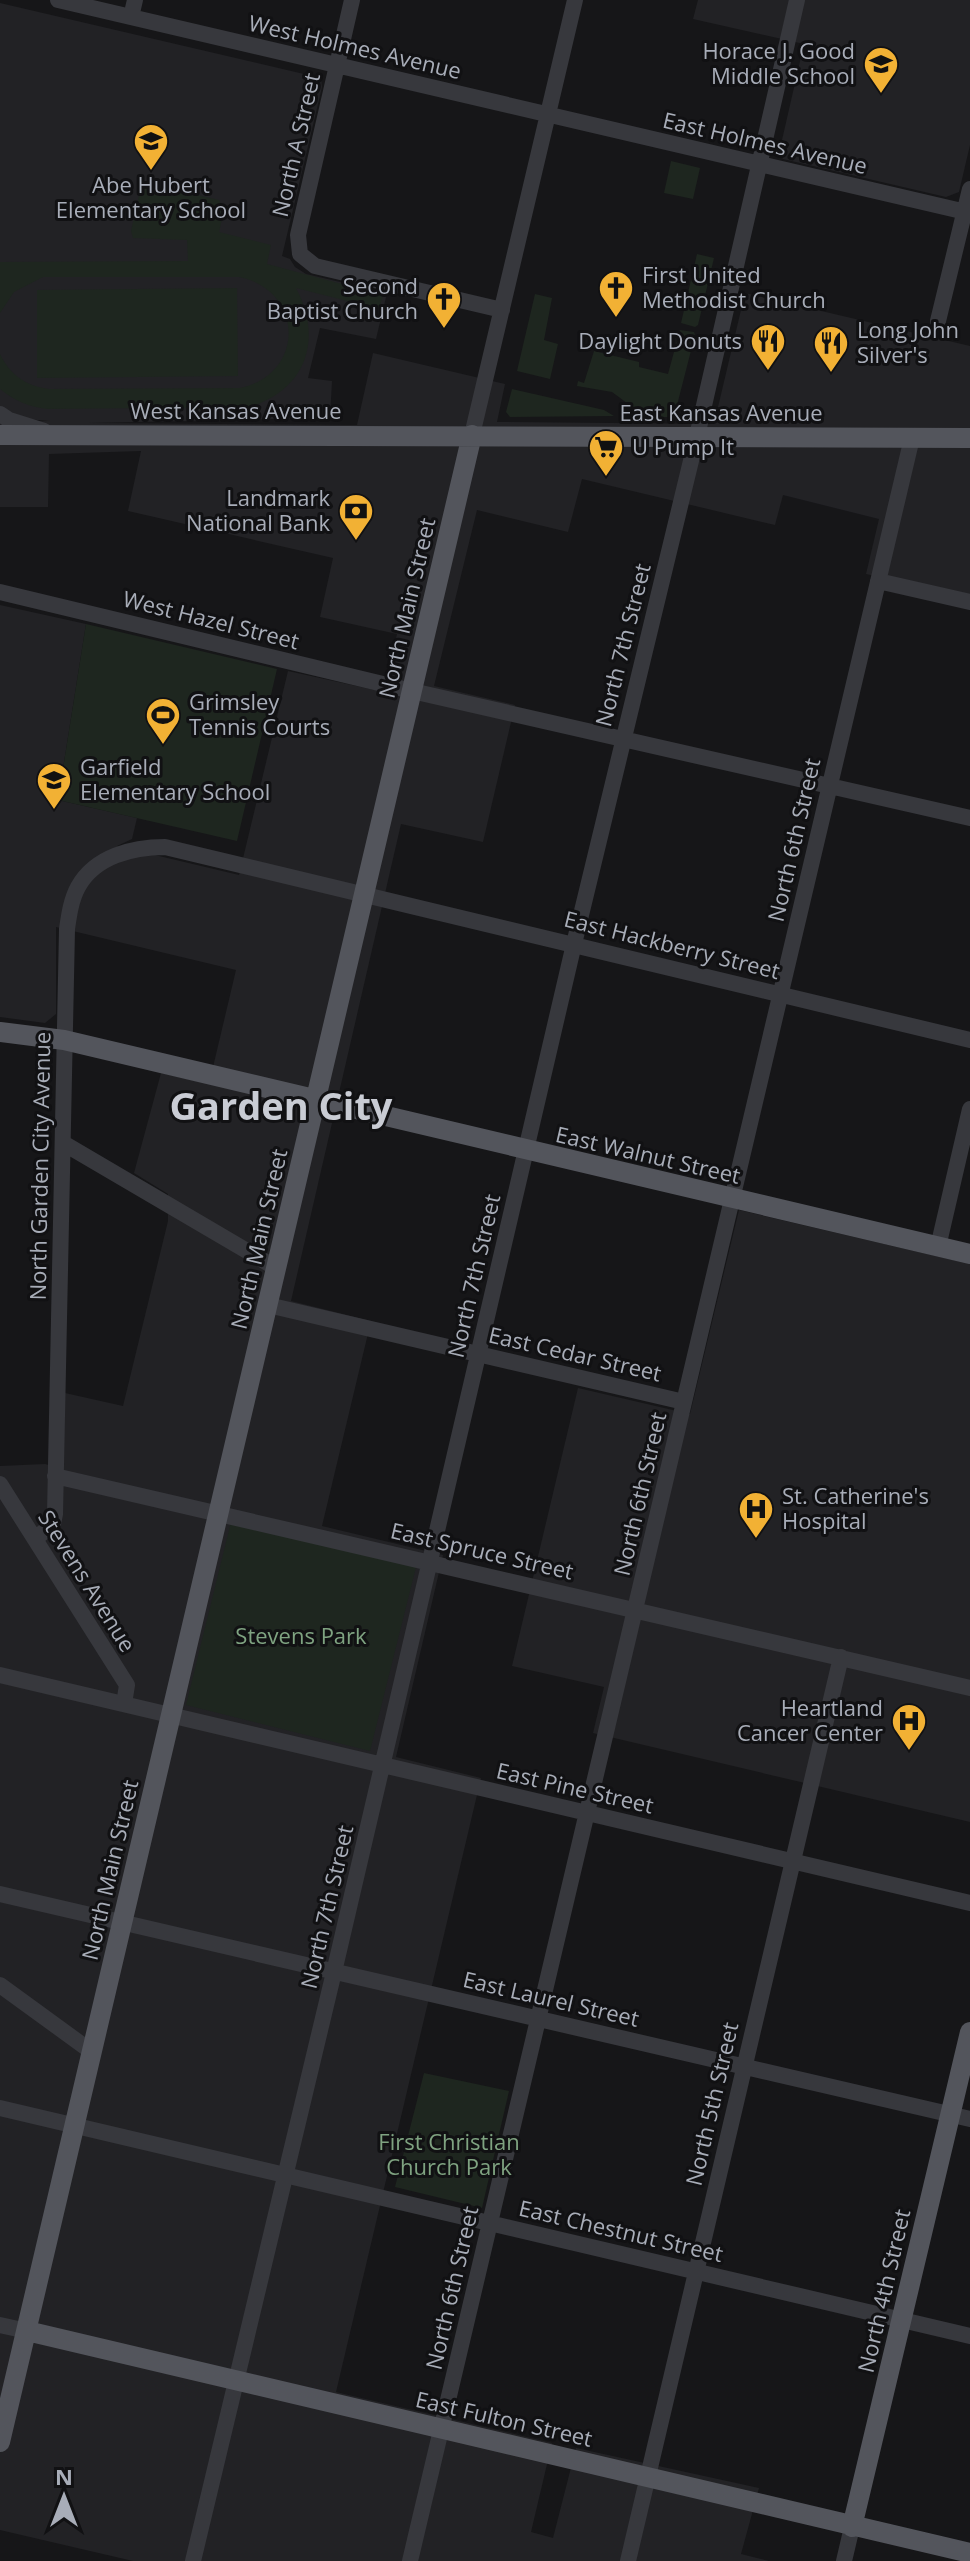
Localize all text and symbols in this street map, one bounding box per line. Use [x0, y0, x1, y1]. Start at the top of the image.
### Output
street label: West Holmes Avenue [246, 7, 464, 85]
place label: Horace J. Good Middle School [702, 35, 855, 90]
school or university icon: Horace J. Good Middle School [862, 45, 900, 95]
street label: North A Street [264, 70, 326, 220]
street label: East Holmes Avenue [660, 104, 870, 180]
school or university icon: Abe Hubert Elementary School [132, 122, 170, 172]
place label: Abe Hubert Elementary School [56, 169, 246, 224]
place label: First United Methodist Church [642, 259, 826, 314]
church icon: First United Methodist Church [597, 269, 635, 319]
place label: Second Baptist Church [267, 270, 418, 325]
church icon: Second Baptist Church [425, 280, 463, 330]
place label: Long John Silver's [857, 314, 959, 369]
restaurant icon: Daylight Donuts [749, 322, 787, 372]
restaurant icon: Long John Silver's [812, 324, 850, 374]
place label: Daylight Donuts [578, 325, 742, 355]
street label: West Kansas Avenue [130, 395, 342, 425]
street label: East Kansas Avenue [619, 397, 823, 427]
supermarket icon: U Pump It [587, 428, 625, 478]
place label: U Pump It [632, 431, 734, 461]
place label: Landmark National Bank [186, 482, 330, 537]
bank icon: Landmark National Bank [337, 492, 375, 542]
street label: North Main Street [371, 515, 441, 701]
street label: North 7th Street [587, 560, 657, 729]
street label: West Hazel Street [120, 583, 303, 655]
place label: Grimsley Tennis Courts [189, 686, 330, 741]
sports icon: Grimsley Tennis Courts [144, 696, 182, 746]
place label: Garfield Elementary School [80, 751, 270, 806]
street label: North 6th Street [760, 755, 826, 924]
school or university icon: Garfield Elementary School [35, 761, 73, 811]
street label: East Hackberry Street [561, 903, 783, 985]
street label: North Garden City Avenue [22, 1031, 56, 1301]
district label: Garden City [170, 1079, 393, 1131]
street label: East Walnut Street [553, 1118, 744, 1190]
street label: North Main Street [223, 1146, 293, 1332]
street label: North 7th Street [440, 1191, 506, 1360]
street label: East Cedar Street [486, 1319, 665, 1388]
street label: North 6th Street [606, 1409, 672, 1578]
place label: St. Catherine's Hospital [782, 1480, 929, 1535]
hospital icon: St. Catherine's Hospital [737, 1490, 775, 1540]
street label: Stevens Avenue [32, 1504, 143, 1657]
street label: East Spruce Street [388, 1514, 577, 1586]
park label: Stevens Park [235, 1620, 367, 1650]
place label: Heartland Cancer Center [737, 1692, 883, 1747]
hospital icon: Heartland Cancer Center [890, 1702, 928, 1752]
street label: East Pine Street [494, 1754, 657, 1820]
street label: North Main Street [74, 1777, 144, 1963]
street label: North 7th Street [293, 1822, 359, 1991]
street label: East Laurel Street [460, 1963, 642, 2033]
street label: North 5th Street [678, 2019, 744, 2188]
park label: First Christian Church Park [378, 2126, 520, 2181]
street label: East Chestnut Street [516, 2192, 726, 2268]
street label: North 6th Street [418, 2203, 484, 2372]
street label: North 4th Street [850, 2206, 916, 2375]
street label: East Fulton Street [413, 2383, 596, 2453]
north arrow [24, 2457, 104, 2537]
text: N [55, 2461, 73, 2491]

